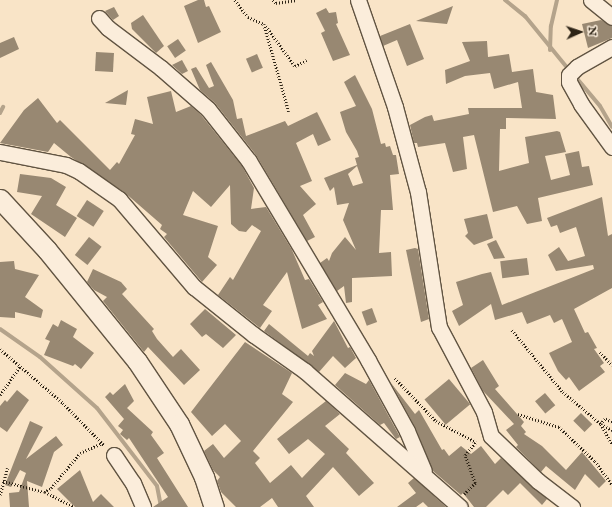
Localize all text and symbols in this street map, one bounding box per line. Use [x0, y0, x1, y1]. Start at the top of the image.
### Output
north arrow [560, 12, 600, 52]
text: N [585, 26, 599, 36]

